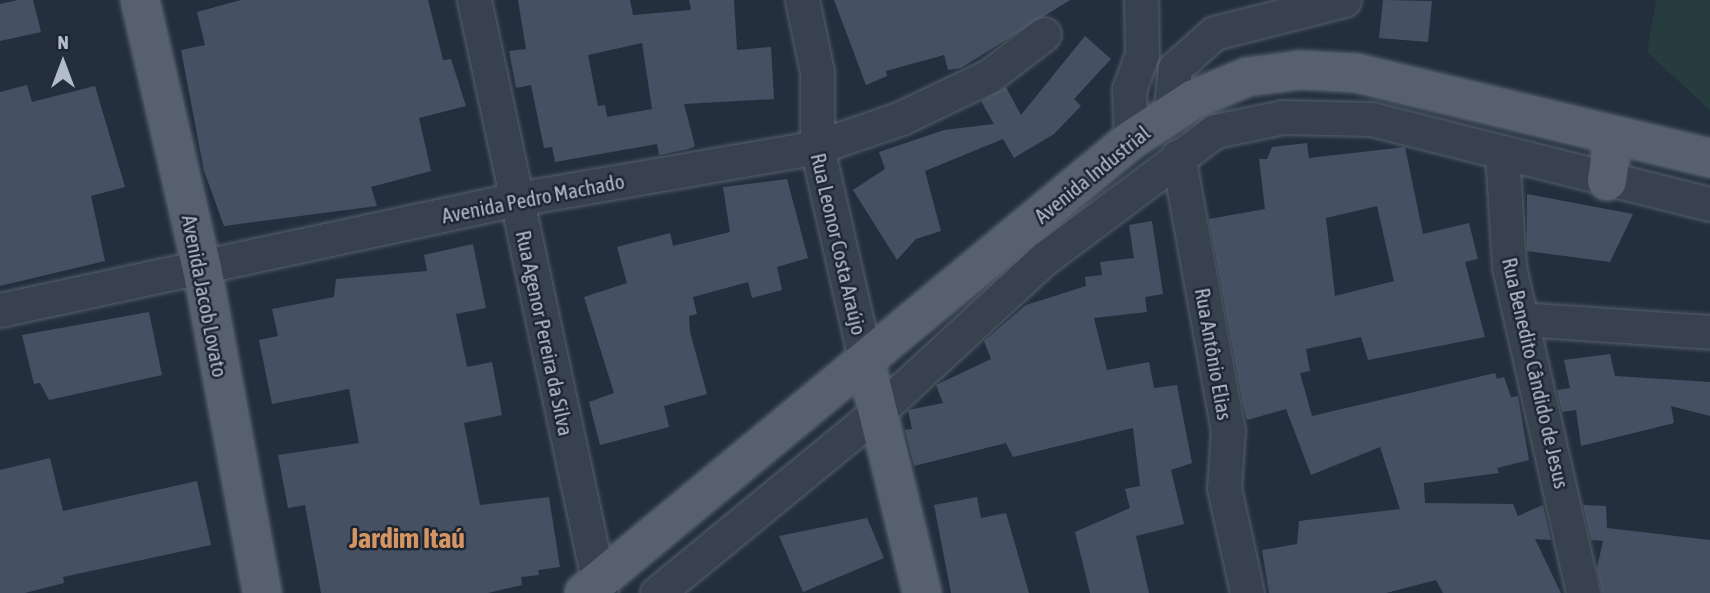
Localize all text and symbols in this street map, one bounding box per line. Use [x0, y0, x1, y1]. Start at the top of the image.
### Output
north arrow [28, 28, 98, 98]
text: N [57, 31, 69, 53]
street label: Avenida Industrial [1029, 120, 1155, 228]
street label: Rua Leonor Costa Araújo [806, 151, 872, 337]
street label: Avenida Pedro Machado [439, 168, 627, 228]
street label: Avenida Jacob Lovato [177, 213, 233, 379]
street label: Rua Agenor Pereira da Silva [511, 228, 579, 438]
street label: Rua Benedito Cândido de Jesus [1497, 255, 1575, 491]
street label: Rua Antônio Elias [1190, 286, 1238, 422]
district label: Jardim Itaú [349, 521, 465, 555]

